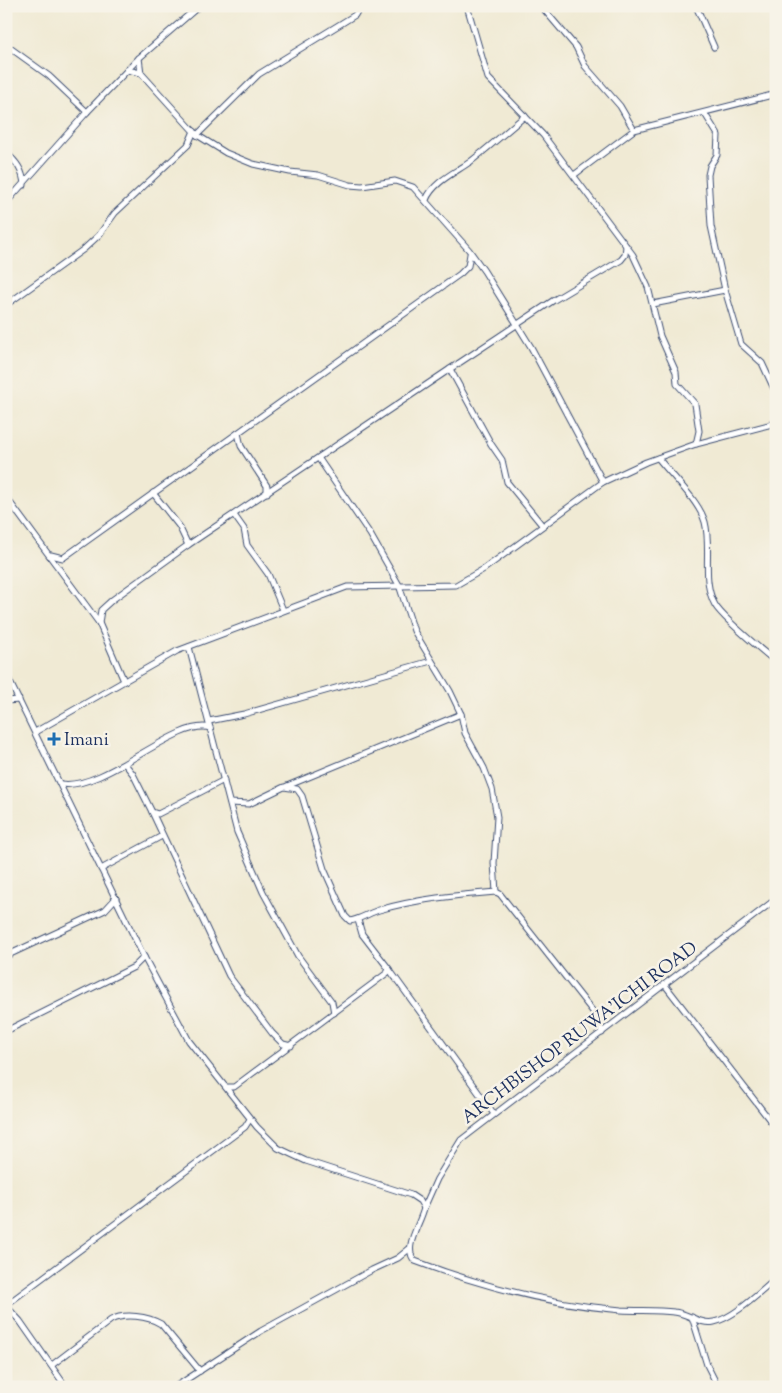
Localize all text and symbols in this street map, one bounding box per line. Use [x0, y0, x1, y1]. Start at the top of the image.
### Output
place label: Imani [64, 728, 109, 754]
marker: Imani [48, 733, 60, 745]
street label: ARCHBISHOP RUWA'ICHI ROAD [457, 936, 704, 1131]

